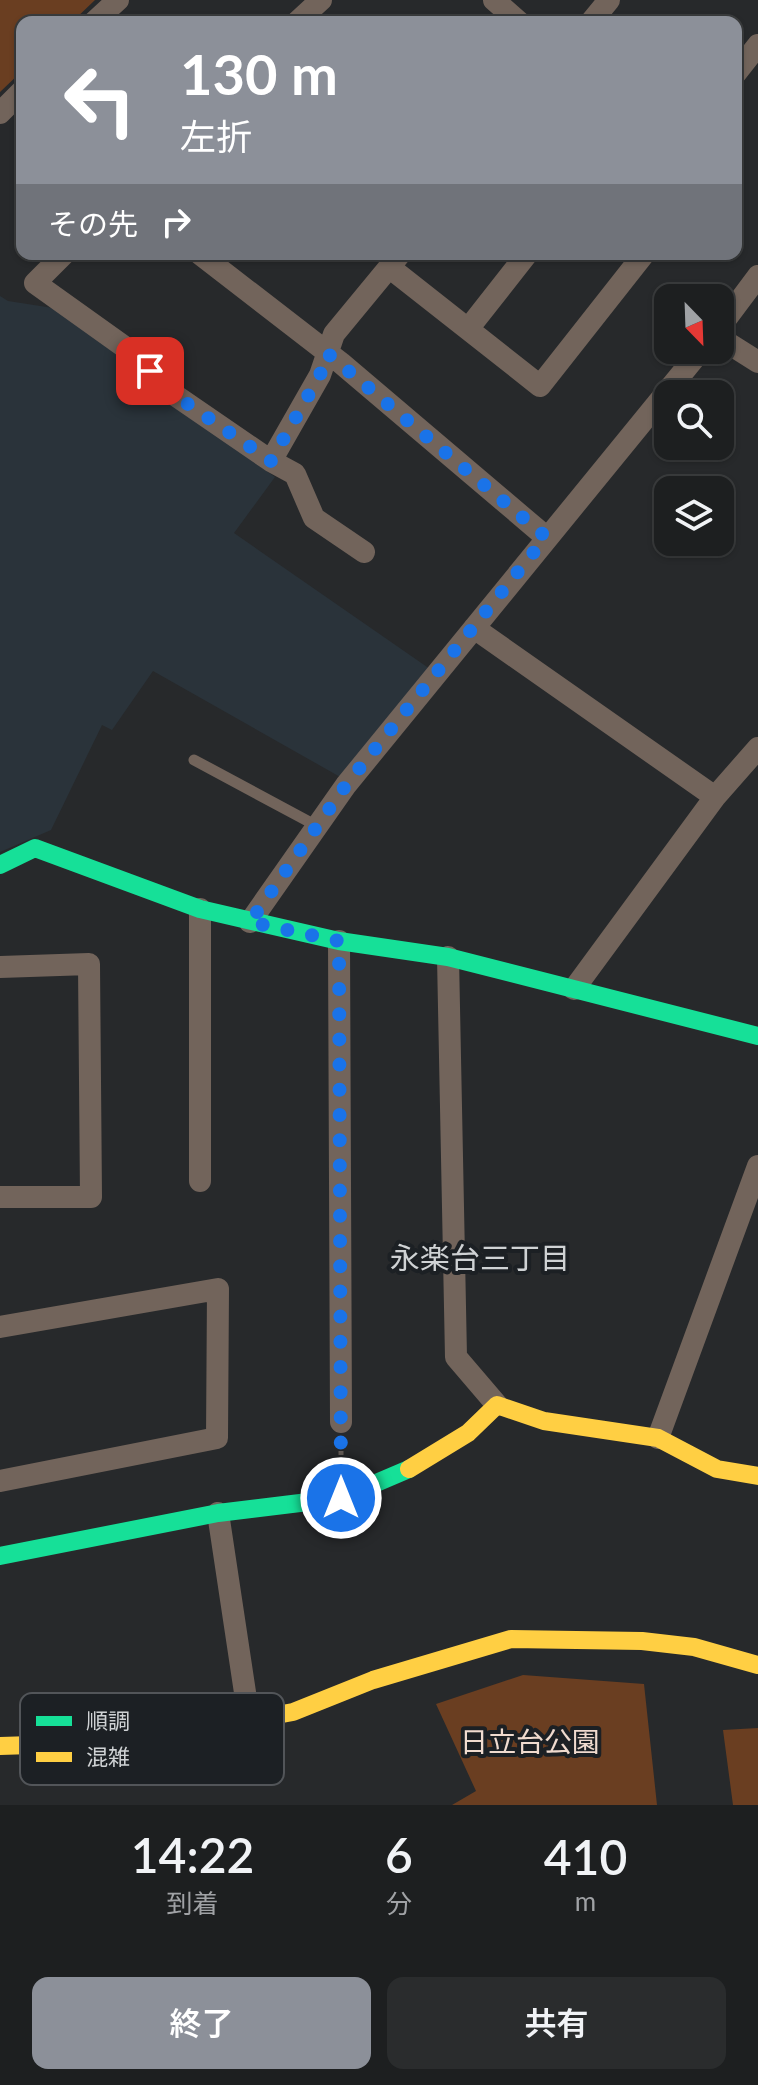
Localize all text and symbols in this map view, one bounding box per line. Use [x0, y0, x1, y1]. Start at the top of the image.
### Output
text: 130 m [180, 40, 338, 107]
icon: left [48, 48, 152, 152]
text: 左折 [180, 114, 252, 158]
icon: right [154, 200, 198, 244]
text: その先 [48, 205, 138, 241]
north arrow [654, 284, 734, 364]
map controls [654, 284, 734, 556]
pin [116, 337, 184, 405]
icon: arrive [128, 349, 172, 393]
button: search [654, 380, 734, 460]
button: layers [654, 476, 734, 556]
district label: 永楽台三丁目 [390, 1239, 570, 1275]
position arrow [299, 1456, 383, 1540]
legend [20, 1693, 284, 1785]
text: 順調 [86, 1707, 130, 1734]
park label: 日立台公園 [460, 1724, 600, 1758]
text: 混雑 [86, 1743, 130, 1770]
text: 14:22 [131, 1826, 254, 1883]
text: 6 [385, 1826, 413, 1883]
text: 410 [544, 1828, 627, 1885]
text: m [575, 1885, 596, 1917]
text: 到着 [167, 1887, 219, 1919]
text: 分 [386, 1887, 412, 1919]
button: 終了 [32, 1977, 371, 2069]
button: 共有 [387, 1977, 726, 2069]

